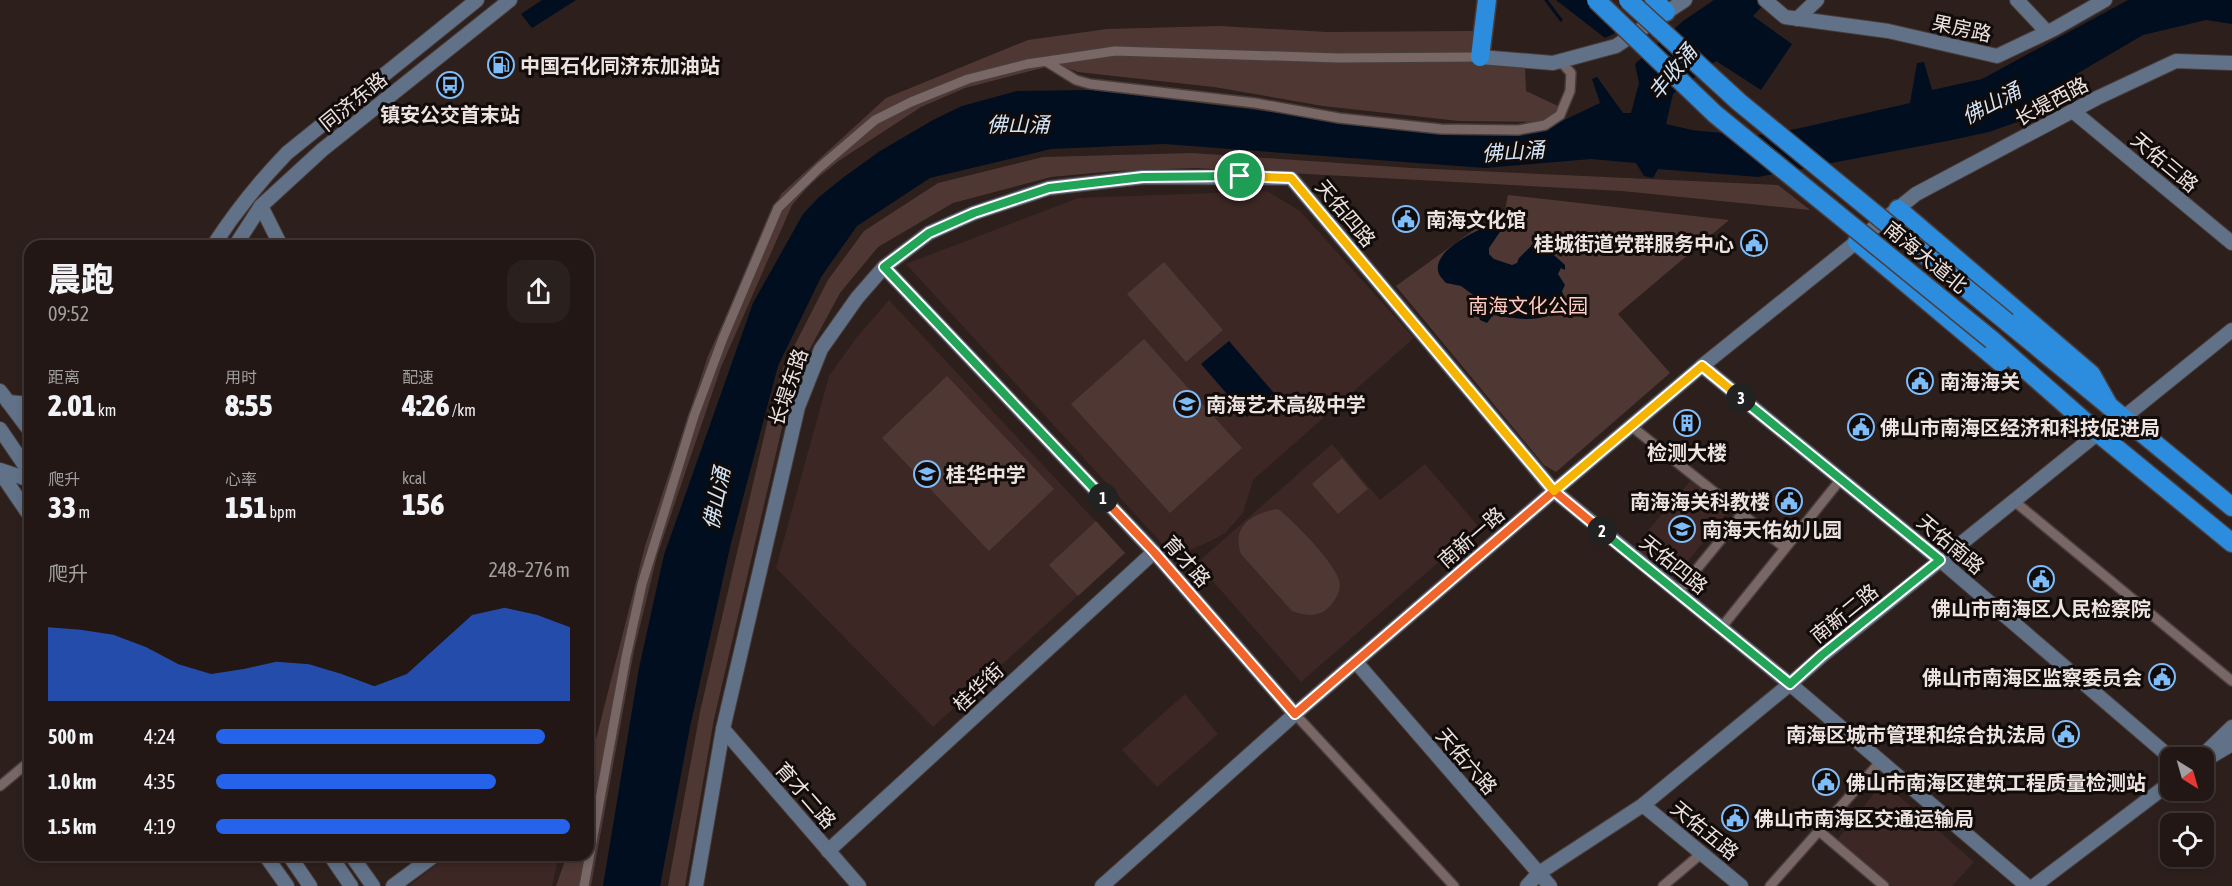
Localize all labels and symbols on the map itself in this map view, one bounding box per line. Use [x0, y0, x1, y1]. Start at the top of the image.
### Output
street label: 果房路 [1930, 11, 1994, 45]
water label: 丰收涌 [1643, 38, 1702, 104]
fuel station icon: 中国石化同济东加油站 [486, 50, 516, 80]
place label: 中国石化同济东加油站 [520, 54, 720, 77]
street label: 同济东路 [315, 67, 391, 135]
bus stop icon: 镇安公交首末站 [435, 70, 465, 100]
street label: 长堤西路 [2010, 72, 2092, 130]
water label: 佛山涌 [1958, 77, 2026, 128]
place label: 镇安公交首末站 [380, 103, 520, 126]
water label: 佛山涌 [987, 112, 1051, 136]
street label: 天佑三路 [2127, 127, 2203, 197]
water label: 佛山涌 [1481, 137, 1547, 165]
pin [1214, 150, 1265, 201]
street label: 天佑四路 [1311, 175, 1381, 251]
public building icon: 南海文化馆 [1391, 204, 1421, 234]
place label: 南海文化馆 [1426, 208, 1526, 231]
street label: 南海大道北 [1880, 217, 1972, 297]
public building icon: 桂城街道党群服务中心 [1739, 228, 1769, 258]
place label: 桂城街道党群服务中心 [1534, 232, 1734, 255]
park label: 南海文化公园 [1468, 294, 1588, 317]
street label: 长堤东路 [764, 345, 812, 429]
public building icon: 南海海关 [1905, 366, 1935, 396]
place label: 南海海关 [1940, 370, 2020, 393]
pin: 3 [1726, 383, 1756, 413]
school or university icon: 南海艺术高级中学 [1172, 389, 1202, 419]
place label: 南海艺术高级中学 [1206, 393, 1366, 416]
building icon: 检测大楼 [1672, 408, 1702, 438]
public building icon: 佛山市南海区经济和科技促进局 [1846, 412, 1876, 442]
place label: 佛山市南海区经济和科技促进局 [1880, 416, 2160, 439]
place label: 检测大楼 [1647, 441, 1727, 464]
school or university icon: 桂华中学 [912, 459, 942, 489]
water label: 佛山涌 [698, 463, 734, 531]
place label: 桂华中学 [946, 463, 1026, 486]
pin: 1 [1088, 483, 1118, 513]
public building icon: 南海海关科教楼 [1774, 486, 1804, 516]
place label: 南海海关科教楼 [1630, 490, 1770, 513]
street label: 南新一路 [1433, 502, 1509, 572]
street label: 天佑南路 [1913, 509, 1989, 579]
school or university icon: 南海天佑幼儿园 [1667, 514, 1697, 544]
pin: 2 [1587, 516, 1617, 546]
place label: 南海天佑幼儿园 [1702, 518, 1842, 541]
street label: 天佑四路 [1636, 530, 1712, 598]
street label: 育才路 [1159, 531, 1215, 591]
public building icon: 佛山市南海区人民检察院 [2026, 564, 2056, 594]
street label: 南新二路 [1806, 579, 1882, 647]
place label: 佛山市南海区人民检察院 [1931, 597, 2151, 620]
street label: 桂华街 [948, 658, 1008, 716]
public building icon: 佛山市南海区监察委员会 [2147, 662, 2177, 692]
place label: 佛山市南海区监察委员会 [1922, 666, 2142, 689]
public building icon: 南海区城市管理和综合执法局 [2051, 719, 2081, 749]
street label: 天佑六路 [1432, 723, 1502, 799]
place label: 南海区城市管理和综合执法局 [1786, 723, 2046, 746]
north arrow [2160, 747, 2214, 801]
street label: 育才二路 [771, 757, 841, 833]
public building icon: 佛山市南海区建筑工程质量检测站 [1811, 767, 1841, 797]
place label: 佛山市南海区建筑工程质量检测站 [1846, 771, 2146, 794]
street label: 天佑五路 [1667, 796, 1743, 864]
public building icon: 佛山市南海区交通运输局 [1720, 803, 1750, 833]
place label: 佛山市南海区交通运输局 [1754, 807, 1974, 830]

